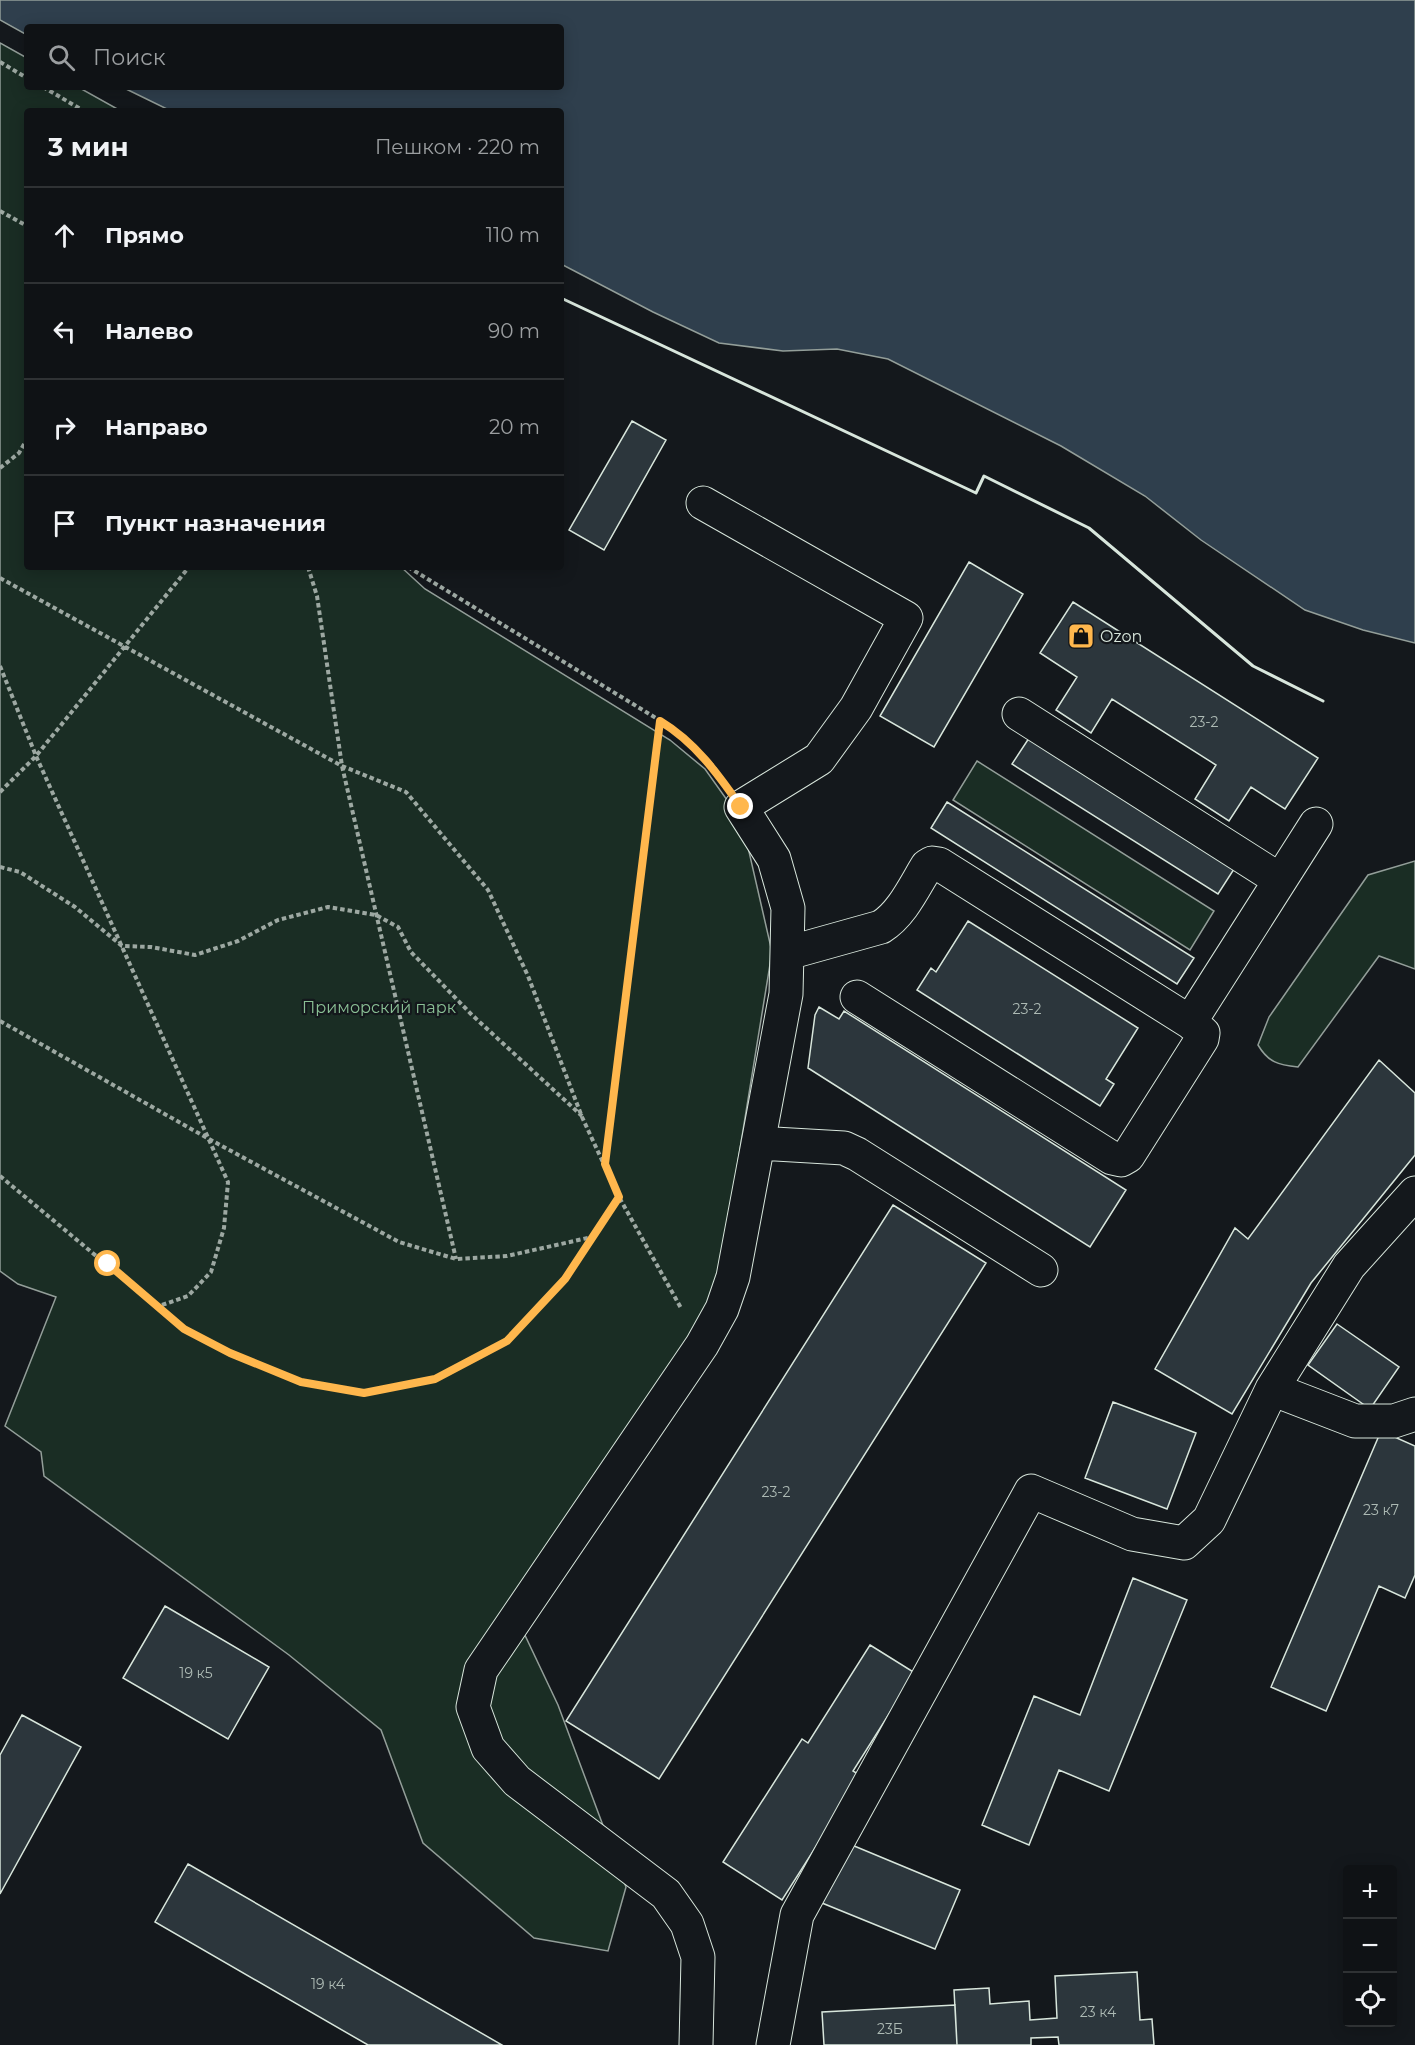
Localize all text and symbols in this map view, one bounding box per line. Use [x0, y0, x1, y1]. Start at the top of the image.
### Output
search box [24, 24, 564, 90]
icon: search [45, 41, 78, 74]
text: Поиск [93, 44, 165, 71]
text: 3 мин [48, 131, 128, 163]
text: Пешком · 220 m [375, 135, 540, 159]
icon: ahead [48, 219, 81, 252]
text: Прямо [105, 222, 184, 249]
text: 110 m [486, 223, 540, 247]
icon: left [48, 315, 81, 348]
text: Налево [105, 318, 193, 345]
text: 90 m [488, 319, 540, 343]
icon: right [48, 411, 81, 444]
text: Направо [105, 414, 208, 441]
text: 20 m [489, 415, 540, 439]
icon: arrive [48, 507, 81, 540]
text: Пункт назначения [105, 510, 326, 537]
shop icon: Ozon [1066, 621, 1096, 651]
place label: Ozon [1100, 627, 1142, 646]
house number: 23-2 [1190, 713, 1219, 731]
route end [727, 793, 753, 819]
park label: Приморский парк [302, 998, 457, 1017]
house number: 23-2 [1013, 1000, 1042, 1018]
route start [94, 1250, 120, 1276]
house number: 23-2 [762, 1483, 791, 1501]
house number: 23 к7 [1363, 1501, 1399, 1519]
house number: 19 к5 [179, 1664, 213, 1682]
map controls [1343, 1865, 1397, 2027]
button: + [1343, 1865, 1397, 1919]
button: − [1343, 1919, 1397, 1973]
button: locate [1343, 1973, 1397, 2027]
house number: 19 к4 [311, 1975, 346, 1993]
house number: 23 к4 [1080, 2003, 1117, 2021]
house number: 23Б [877, 2020, 903, 2038]

